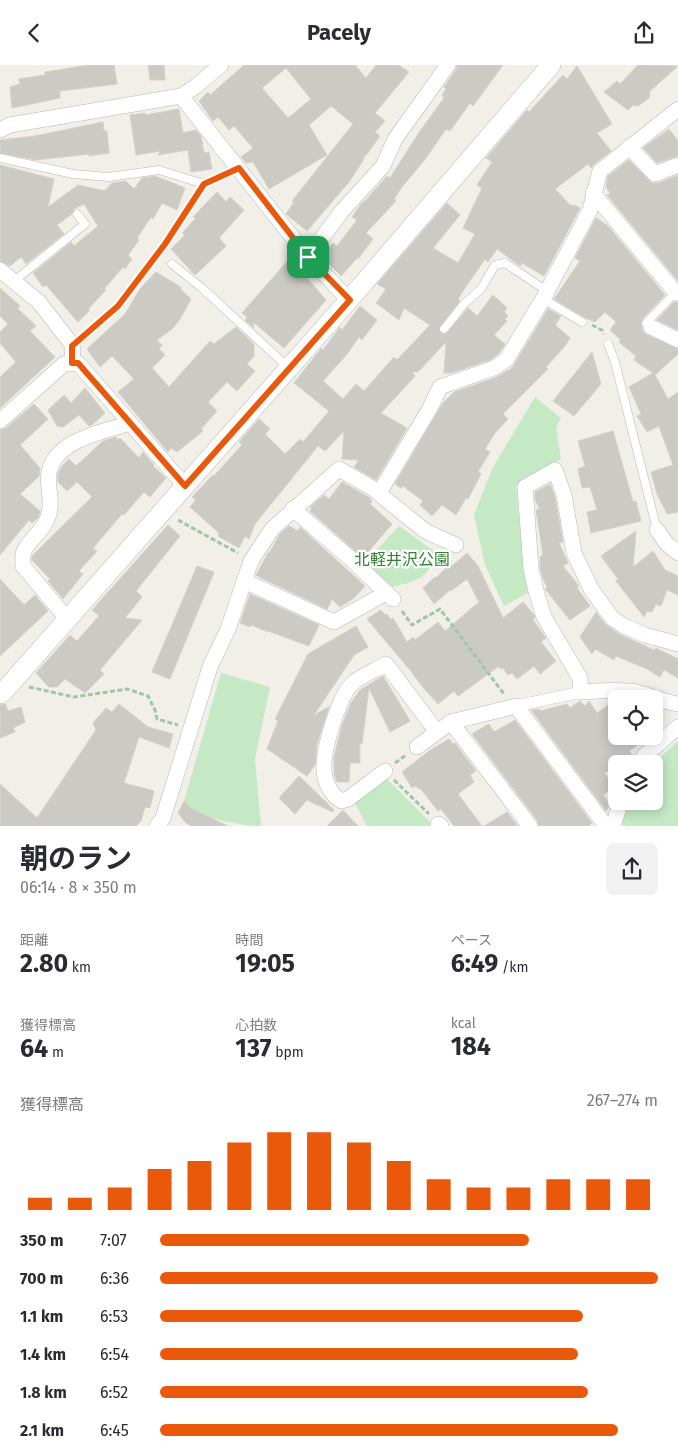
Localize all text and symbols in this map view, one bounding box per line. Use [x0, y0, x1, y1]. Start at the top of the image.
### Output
icon: back [20, 19, 48, 47]
text: Pacely [307, 19, 371, 46]
icon: share [630, 19, 658, 47]
pin [287, 236, 329, 278]
icon: arrive [294, 243, 322, 271]
park label: 北軽井沢公園 [354, 550, 450, 569]
map controls [608, 690, 663, 810]
button: locate [608, 690, 663, 745]
button: layers [608, 755, 663, 810]
text: 朝のラン [20, 842, 132, 875]
button: share [606, 843, 658, 895]
text: 06:14 · 8 × 350 m [20, 878, 137, 897]
text: 距離 [20, 932, 48, 949]
text: 時間 [235, 932, 263, 949]
text: ペース [451, 932, 492, 949]
text: 2.80 [20, 949, 68, 979]
text: 19:05 [235, 949, 295, 979]
text: 6:49 [451, 949, 498, 979]
text: km [68, 959, 91, 976]
text: /km [498, 959, 528, 976]
text: kcal [451, 1015, 476, 1032]
text: 獲得標高 [20, 1017, 76, 1034]
text: 心拍数 [235, 1017, 277, 1034]
text: 184 [451, 1032, 491, 1062]
text: 64 [20, 1034, 48, 1064]
text: 137 [235, 1034, 272, 1064]
text: m [48, 1044, 64, 1061]
text: bpm [272, 1044, 304, 1061]
text: 267–274 m [587, 1091, 658, 1110]
text: 獲得標高 [20, 1095, 84, 1114]
text: 350 m [20, 1231, 64, 1250]
text: 7:07 [100, 1231, 127, 1250]
text: 700 m [20, 1269, 63, 1288]
text: 6:36 [100, 1269, 129, 1288]
text: 1.1 km [20, 1307, 63, 1326]
text: 6:53 [100, 1307, 128, 1326]
text: 1.4 km [20, 1345, 66, 1364]
text: 6:54 [100, 1345, 129, 1364]
text: 1.8 km [20, 1383, 67, 1402]
text: 6:52 [100, 1383, 128, 1402]
text: 2.1 km [20, 1421, 64, 1440]
text: 6:45 [100, 1421, 129, 1440]

